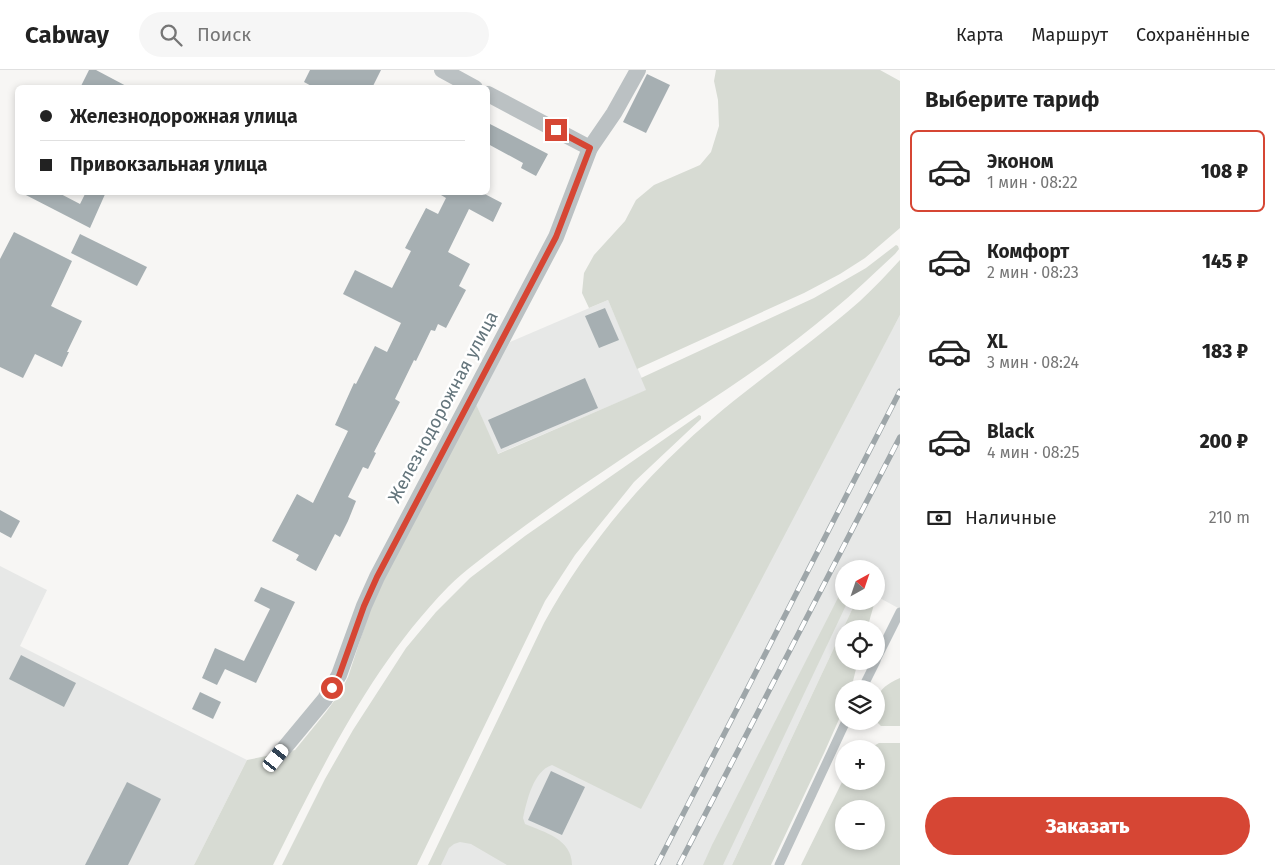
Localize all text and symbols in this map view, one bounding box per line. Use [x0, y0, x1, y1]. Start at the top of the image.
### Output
search box [139, 12, 489, 57]
text: Cabway [25, 21, 109, 49]
icon: search [157, 21, 185, 49]
text: Поиск [197, 23, 251, 46]
text: Карта [956, 24, 1004, 46]
text: Маршрут [1032, 24, 1108, 46]
text: Сохранённые [1136, 24, 1250, 46]
text: Выберите тариф [925, 86, 1100, 113]
text: Железнодорожная улица [70, 105, 298, 128]
route end [545, 119, 567, 141]
icon: car [927, 149, 972, 194]
text: Эконом [987, 150, 1054, 173]
text: Привокзальная улица [70, 153, 267, 176]
text: 108 ₽ [1201, 160, 1248, 183]
text: 1 мин · 08:22 [987, 173, 1078, 192]
icon: car [927, 239, 972, 284]
text: Комфорт [987, 240, 1069, 263]
text: 145 ₽ [1202, 250, 1248, 273]
text: 2 мин · 08:23 [987, 263, 1079, 282]
street label: Железнодорожная улица [383, 307, 503, 507]
icon: car [927, 329, 972, 374]
text: XL [987, 330, 1008, 353]
text: 183 ₽ [1202, 340, 1248, 363]
text: 3 мин · 08:24 [987, 353, 1079, 372]
icon: car [927, 419, 972, 464]
text: Black [987, 420, 1034, 443]
text: 200 ₽ [1200, 430, 1248, 453]
text: 4 мин · 08:25 [987, 443, 1079, 462]
icon: cash [925, 504, 953, 532]
text: Наличные [965, 506, 1057, 529]
text: 210 m [1209, 508, 1250, 527]
north arrow [835, 560, 885, 610]
map controls [835, 560, 885, 850]
button: locate [835, 620, 885, 670]
route start [321, 677, 343, 699]
button: layers [835, 680, 885, 730]
button: + [835, 740, 885, 790]
car [260, 742, 291, 774]
button: Заказать [925, 797, 1250, 855]
button: − [835, 800, 885, 850]

